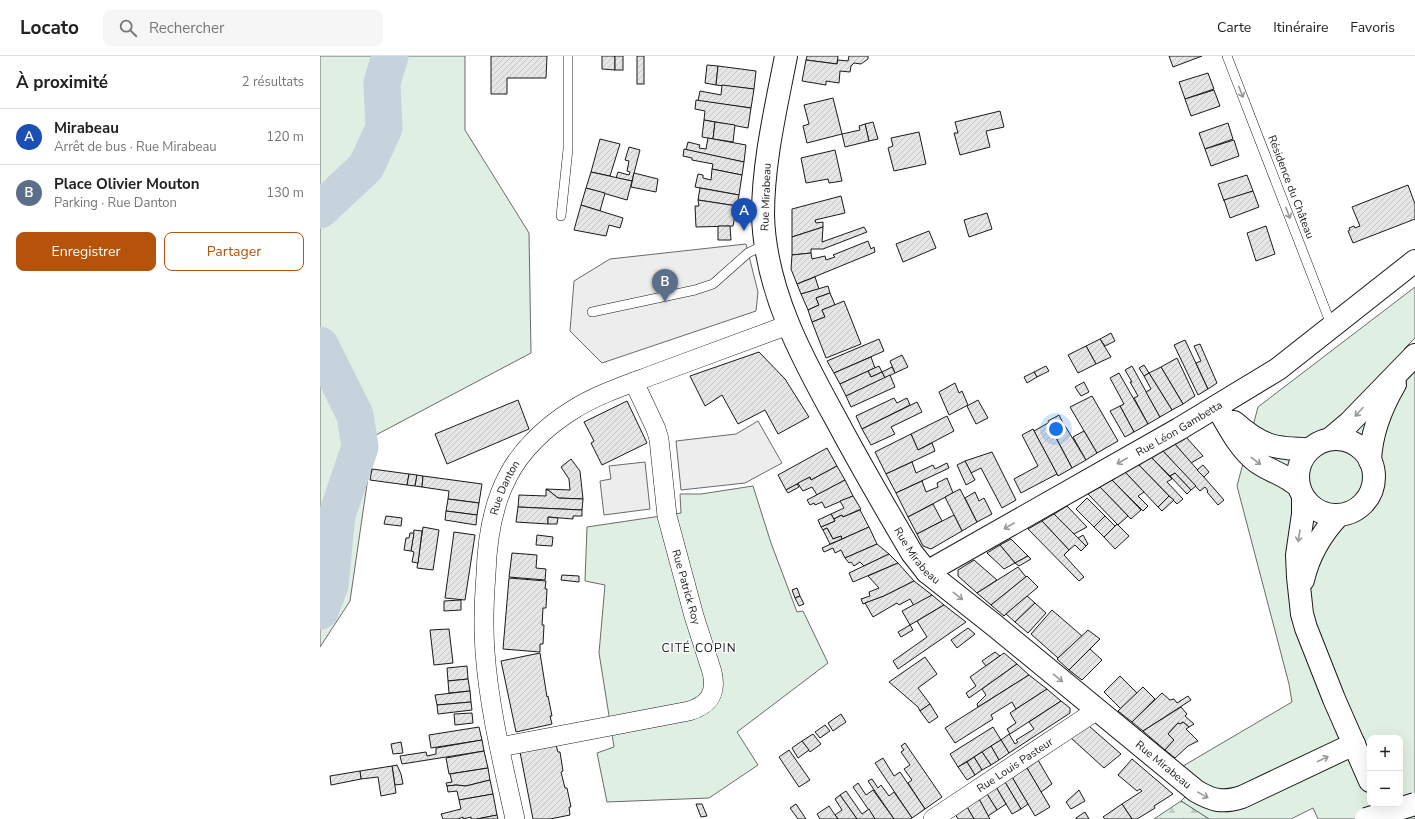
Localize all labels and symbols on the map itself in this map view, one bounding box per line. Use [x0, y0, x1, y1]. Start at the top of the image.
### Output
one-way arrow [1238, 86, 1245, 98]
street label: Résidence du Château [1264, 133, 1318, 241]
street label: Rue Mirabeau [757, 163, 775, 231]
pin: A [731, 198, 757, 231]
one-way arrow [1285, 207, 1293, 219]
pin: B [652, 269, 678, 302]
street label: Rue Léon Gambetta [1133, 397, 1225, 460]
one-way arrow [1355, 407, 1364, 417]
your location [1046, 419, 1066, 439]
one-way arrow [1251, 456, 1262, 465]
street label: Rue Danton [486, 457, 523, 517]
one-way arrow [1116, 458, 1128, 466]
one-way arrow [1003, 522, 1015, 530]
street label: Rue Mirabeau [891, 524, 943, 587]
one-way arrow [1295, 529, 1303, 542]
street label: Rue Patrick Roy [668, 548, 704, 627]
one-way arrow [952, 592, 963, 601]
district label: CITÉ COPIN [661, 640, 737, 656]
one-way arrow [1053, 674, 1064, 683]
street label: Rue Louis Pasteur [974, 734, 1056, 796]
street label: Rue Mirabeau [1132, 737, 1195, 792]
one-way arrow [1316, 755, 1328, 762]
one-way arrow [1197, 791, 1209, 799]

